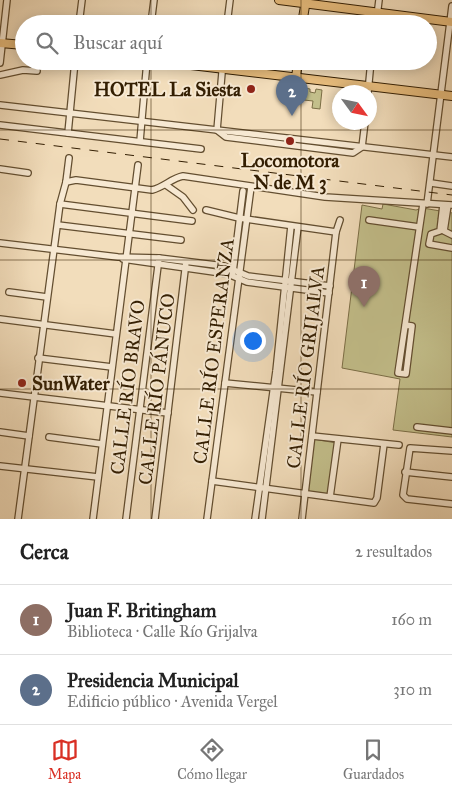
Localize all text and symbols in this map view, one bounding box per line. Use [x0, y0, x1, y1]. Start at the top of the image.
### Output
search box [15, 15, 437, 70]
icon: search [33, 29, 61, 57]
text: Buscar aquí [73, 31, 162, 54]
pin: 2 [276, 75, 308, 116]
place label: HOTEL La Siesta [94, 78, 242, 101]
marker: HOTEL La Siesta [245, 83, 257, 95]
north arrow [332, 85, 377, 130]
marker: Locomotora N de M 3 [284, 135, 296, 147]
place label: Locomotora N de M 3 [241, 149, 340, 195]
street label: CALLE RÍO ESPERANZA [187, 237, 239, 465]
street label: CALLE RÍO GRIJALVA [281, 264, 330, 470]
pin: 1 [348, 266, 380, 307]
street label: CALLE RÍO PÁNUCO [132, 292, 180, 486]
street label: CALLE RÍO BRAVO [104, 298, 150, 476]
your location [240, 328, 266, 354]
place label: SunWater [32, 372, 110, 395]
marker: SunWater [16, 377, 28, 389]
text: Cerca [20, 539, 69, 565]
text: 2 resultados [355, 542, 432, 561]
text: Juan F. Britingham [67, 599, 216, 622]
text: 1 [33, 610, 39, 629]
text: 160 m [391, 610, 432, 629]
text: Biblioteca · Calle Río Grijalva [67, 622, 257, 641]
text: Presidencia Municipal [67, 669, 239, 692]
text: 2 [32, 680, 40, 699]
text: 310 m [393, 680, 432, 699]
text: Edificio público · Avenida Vergel [67, 692, 278, 711]
tab: Mapa [48, 736, 81, 783]
tab: Cómo llegar [177, 736, 247, 783]
tab: Guardados [343, 736, 404, 783]

